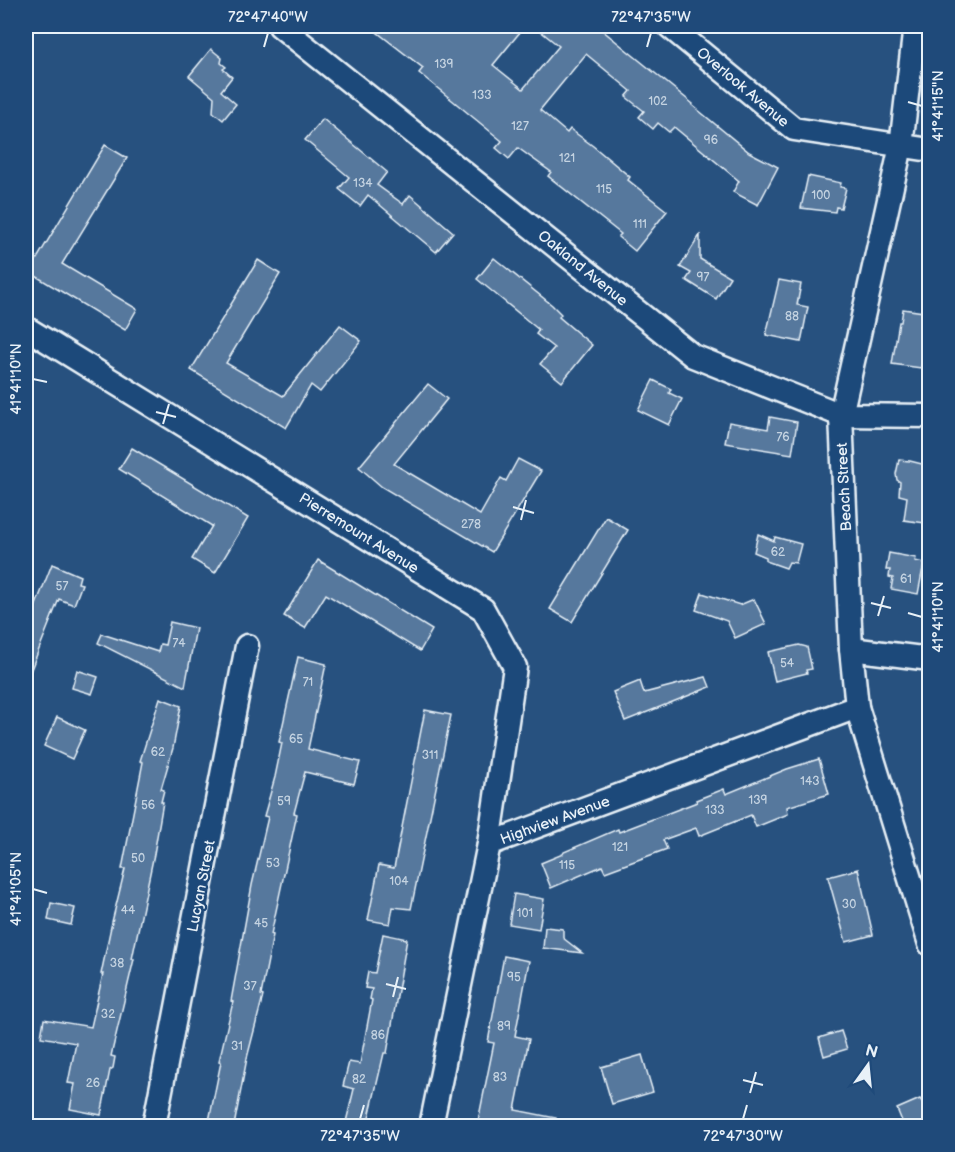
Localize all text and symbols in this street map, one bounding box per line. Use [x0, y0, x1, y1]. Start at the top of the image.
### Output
text: 72°47'40"W [228, 8, 308, 27]
text: 72°47'35"W [611, 8, 691, 27]
street label: Overlook Avenue [693, 43, 793, 132]
house number: 139 [435, 57, 454, 72]
text: 41°41'15"N [929, 70, 948, 142]
house number: 133 [472, 88, 492, 103]
house number: 102 [649, 94, 667, 109]
house number: 127 [511, 119, 529, 134]
house number: 96 [704, 133, 718, 148]
house number: 121 [559, 151, 575, 166]
house number: 134 [353, 176, 373, 191]
house number: 115 [596, 182, 612, 197]
house number: 100 [812, 188, 830, 203]
house number: 111 [633, 217, 647, 232]
street label: Oakland Avenue [534, 226, 632, 311]
house number: 97 [697, 270, 710, 285]
house number: 88 [785, 309, 799, 324]
text: 41°41'10"N [7, 343, 26, 415]
house number: 76 [776, 430, 790, 445]
street label: Beach Street [833, 442, 856, 532]
street label: Pierremount Avenue [295, 489, 422, 578]
house number: 278 [461, 517, 481, 532]
house number: 62 [771, 545, 785, 560]
house number: 61 [900, 572, 912, 587]
house number: 57 [56, 579, 68, 594]
text: 41°41'10"N [929, 581, 948, 653]
house number: 74 [172, 636, 186, 651]
house number: 54 [780, 656, 795, 671]
house number: 71 [303, 675, 313, 690]
house number: 65 [289, 732, 303, 747]
house number: 62 [151, 745, 165, 760]
house number: 311 [422, 748, 438, 763]
house number: 143 [800, 774, 820, 789]
street label: Highview Avenue [498, 792, 613, 849]
house number: 139 [749, 793, 768, 808]
house number: 59 [277, 794, 291, 809]
house number: 56 [141, 798, 155, 813]
house number: 133 [705, 803, 725, 818]
street label: Lucyan Street [183, 838, 220, 934]
house number: 121 [612, 840, 628, 855]
house number: 50 [131, 851, 145, 866]
text: 41°41'05"N [7, 852, 26, 926]
house number: 53 [266, 856, 280, 871]
house number: 115 [559, 858, 575, 873]
house number: 104 [389, 874, 409, 889]
house number: 30 [842, 897, 856, 912]
house number: 44 [121, 903, 136, 918]
house number: 101 [517, 906, 533, 921]
house number: 45 [254, 916, 268, 931]
house number: 38 [110, 956, 124, 971]
house number: 95 [507, 970, 521, 985]
house number: 37 [243, 979, 257, 994]
house number: 32 [101, 1007, 115, 1022]
house number: 89 [497, 1019, 511, 1034]
house number: 86 [371, 1028, 385, 1043]
north arrow [838, 1035, 898, 1095]
house number: 31 [231, 1039, 243, 1054]
text: N [863, 1041, 880, 1063]
house number: 83 [493, 1070, 507, 1085]
house number: 82 [352, 1072, 366, 1087]
house number: 26 [86, 1076, 100, 1091]
text: 72°47'35"W [320, 1127, 400, 1146]
text: 72°47'30"W [703, 1127, 783, 1146]

